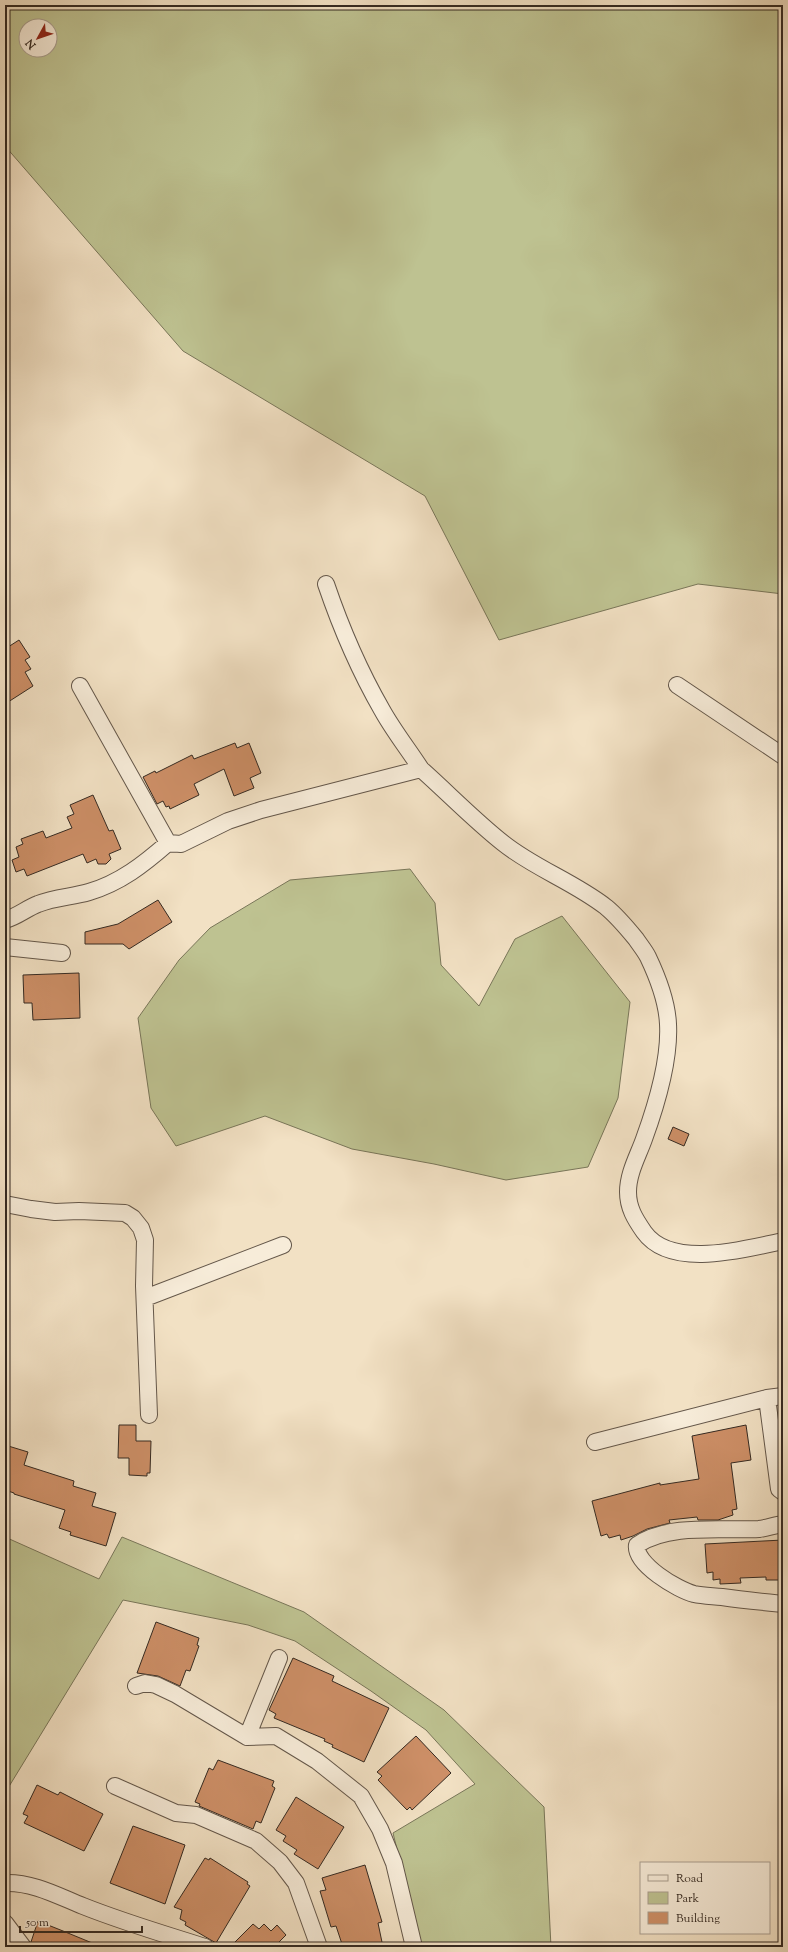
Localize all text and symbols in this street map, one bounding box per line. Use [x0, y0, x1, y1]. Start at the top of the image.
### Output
north arrow [18, 18, 58, 58]
text: N [22, 35, 41, 53]
legend [640, 1862, 770, 1934]
text: Road [676, 1870, 703, 1888]
text: Park [676, 1890, 699, 1908]
scale bar [20, 1908, 142, 1934]
text: Building [676, 1910, 720, 1928]
text: 50 m [25, 1914, 49, 1932]

